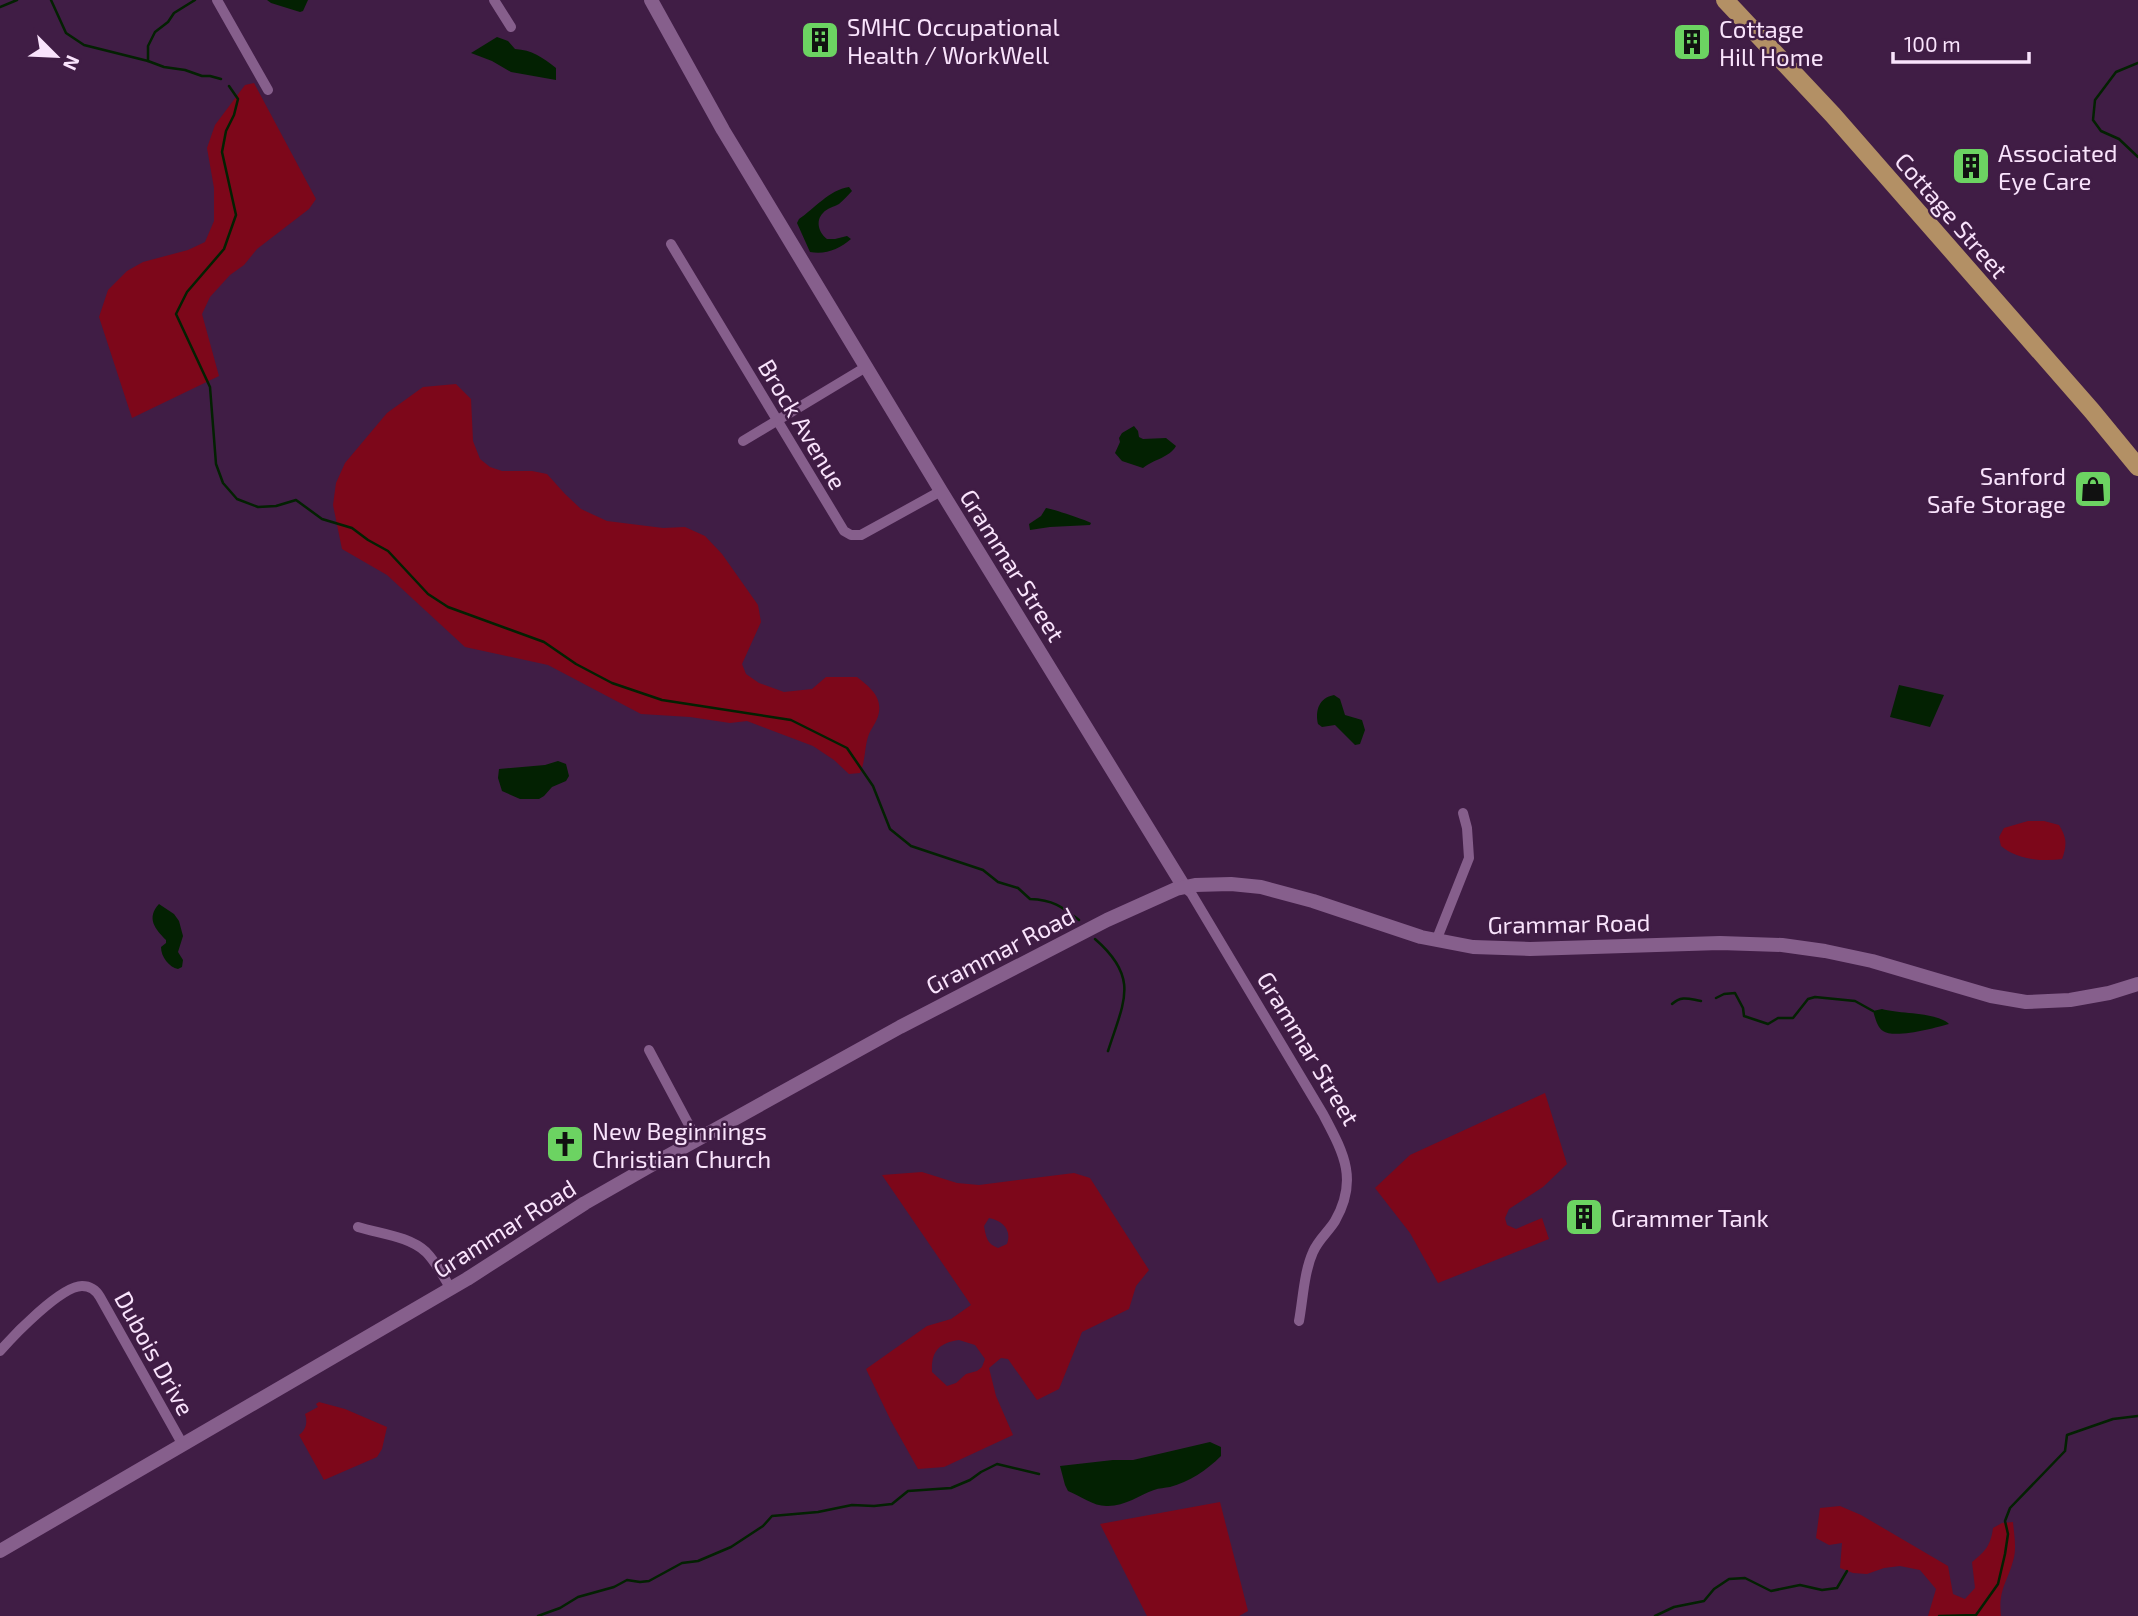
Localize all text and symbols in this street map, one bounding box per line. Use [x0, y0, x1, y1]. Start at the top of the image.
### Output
place label: SMHC Occupational Health / WorkWell [847, 12, 1060, 69]
place label: Cottage Hill Home [1719, 14, 1824, 71]
building icon: SMHC Occupational Health / WorkWell [799, 19, 841, 61]
north arrow [21, 21, 91, 91]
building icon: Cottage Hill Home [1671, 21, 1713, 63]
scale bar [1893, 21, 2030, 65]
text: 100 m [1904, 31, 1961, 56]
text: N [59, 52, 85, 74]
place label: Associated Eye Care [1998, 138, 2118, 195]
building icon: Associated Eye Care [1950, 145, 1992, 187]
street label: Cottage Street [1890, 146, 2014, 284]
street label: Brock Avenue [753, 354, 853, 494]
place label: Sanford Safe Storage [1927, 461, 2066, 518]
shop icon: Sanford Safe Storage [2072, 468, 2114, 510]
street label: Grammar Street [955, 483, 1071, 647]
street label: Grammar Road [921, 900, 1079, 1000]
street label: Grammar Road [1487, 907, 1651, 939]
street label: Grammar Street [1252, 966, 1366, 1130]
place label: New Beginnings Christian Church [592, 1116, 771, 1173]
church icon: New Beginnings Christian Church [544, 1123, 586, 1165]
street label: Grammar Road [427, 1173, 581, 1283]
building icon: Grammer Tank [1563, 1196, 1605, 1238]
place label: Grammer Tank [1611, 1203, 1769, 1232]
street label: Dubois Drive [109, 1286, 201, 1420]

